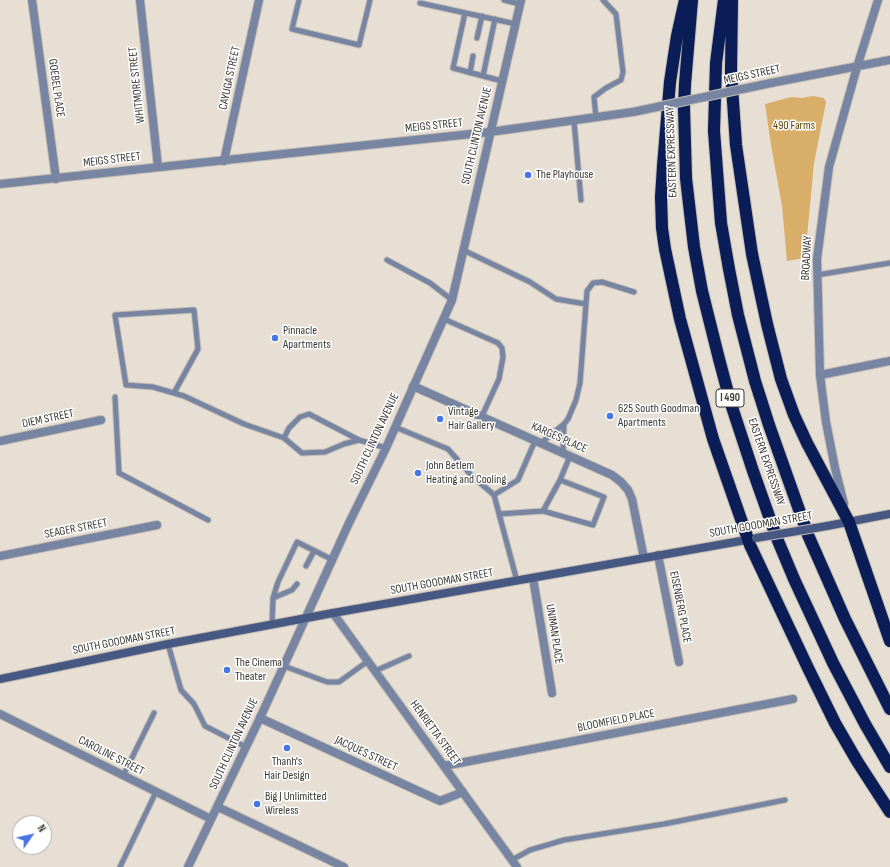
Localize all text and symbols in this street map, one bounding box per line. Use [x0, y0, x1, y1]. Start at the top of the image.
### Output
street label: CAYUGA STREET [216, 45, 244, 111]
street label: WHITMORE STREET [126, 46, 148, 124]
street label: GOEBEL PLACE [45, 58, 67, 118]
street label: MEIGS STREET [722, 62, 782, 88]
street label: SOUTH CLINTON AVENUE [459, 86, 495, 186]
street label: EASTERN EXPRESSWAY [663, 106, 681, 198]
street label: MEIGS STREET [405, 116, 463, 136]
park label: 490 Farms [773, 119, 815, 133]
street label: MEIGS STREET [82, 149, 142, 171]
place label: The Playhouse [536, 168, 593, 182]
marker: The Playhouse [523, 170, 533, 180]
street label: BROADWAY [799, 235, 815, 281]
place label: Pinnacle Apartments [283, 324, 331, 352]
marker: Pinnacle Apartments [270, 333, 280, 343]
road number: I 490 [716, 389, 744, 407]
street label: SOUTH CLINTON AVENUE [347, 391, 403, 487]
place label: 625 South Goodman Apartments [618, 402, 699, 430]
place label: Vintage Hair Gallery [448, 405, 494, 433]
street label: DIEM STREET [21, 406, 75, 432]
marker: 625 South Goodman Apartments [605, 411, 615, 421]
marker: Vintage Hair Gallery [435, 414, 445, 424]
street label: EASTERN EXPRESSWAY [744, 417, 788, 507]
street label: KARGES PLACE [529, 419, 589, 457]
place label: John Betlem Heating and Cooling [426, 459, 506, 487]
marker: John Betlem Heating and Cooling [413, 468, 423, 478]
street label: SOUTH GOODMAN STREET [708, 509, 814, 541]
street label: SEAGER STREET [43, 516, 109, 542]
street label: SOUTH GOODMAN STREET [389, 566, 495, 598]
street label: EISENBERG PLACE [666, 570, 694, 644]
street label: UNIMAN PLACE [542, 603, 566, 665]
street label: SOUTH GOODMAN STREET [72, 624, 176, 658]
place label: The Cinema Theater [235, 656, 282, 684]
marker: The Cinema Theater [222, 665, 232, 675]
street label: SOUTH CLINTON AVENUE [206, 696, 262, 792]
street label: HENRIETTA STREET [407, 698, 463, 768]
street label: BLOOMFIELD PLACE [576, 706, 656, 736]
street label: CAROLINE STREET [75, 733, 147, 779]
street label: JACQUES STREET [332, 733, 400, 775]
marker: Thanh's Hair Design [282, 743, 292, 753]
place label: Thanh's Hair Design [264, 755, 310, 783]
place label: Big J Unlimitted Wireless [265, 790, 326, 818]
marker: Big J Unlimitted Wireless [252, 799, 262, 809]
north arrow [12, 815, 52, 855]
text: N [35, 822, 49, 835]

